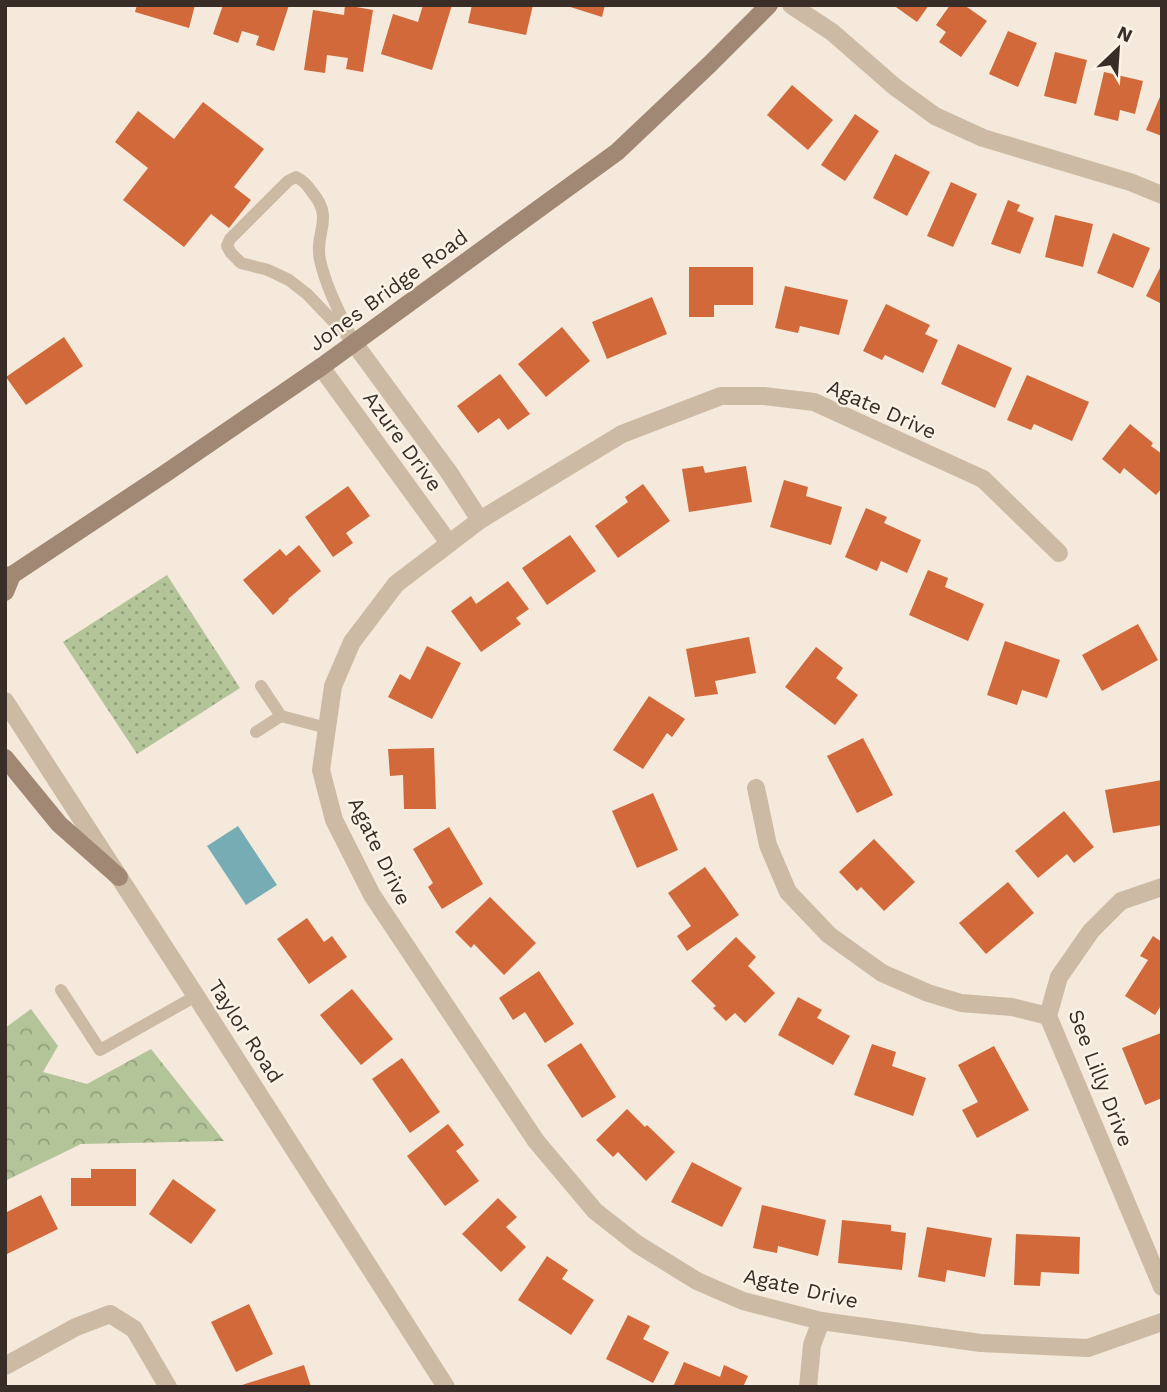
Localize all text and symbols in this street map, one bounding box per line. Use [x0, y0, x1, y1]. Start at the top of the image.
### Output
north arrow [1083, 14, 1153, 84]
text: N [1114, 21, 1136, 47]
street label: Jones Bridge Road [304, 224, 472, 356]
street label: Agate Drive [824, 374, 940, 444]
street label: Azure Drive [358, 386, 448, 496]
street label: Agate Drive [343, 793, 417, 909]
street label: Taylor Road [203, 975, 289, 1087]
street label: See Lilly Drive [1063, 1006, 1139, 1150]
street label: Agate Drive [741, 1263, 861, 1313]

